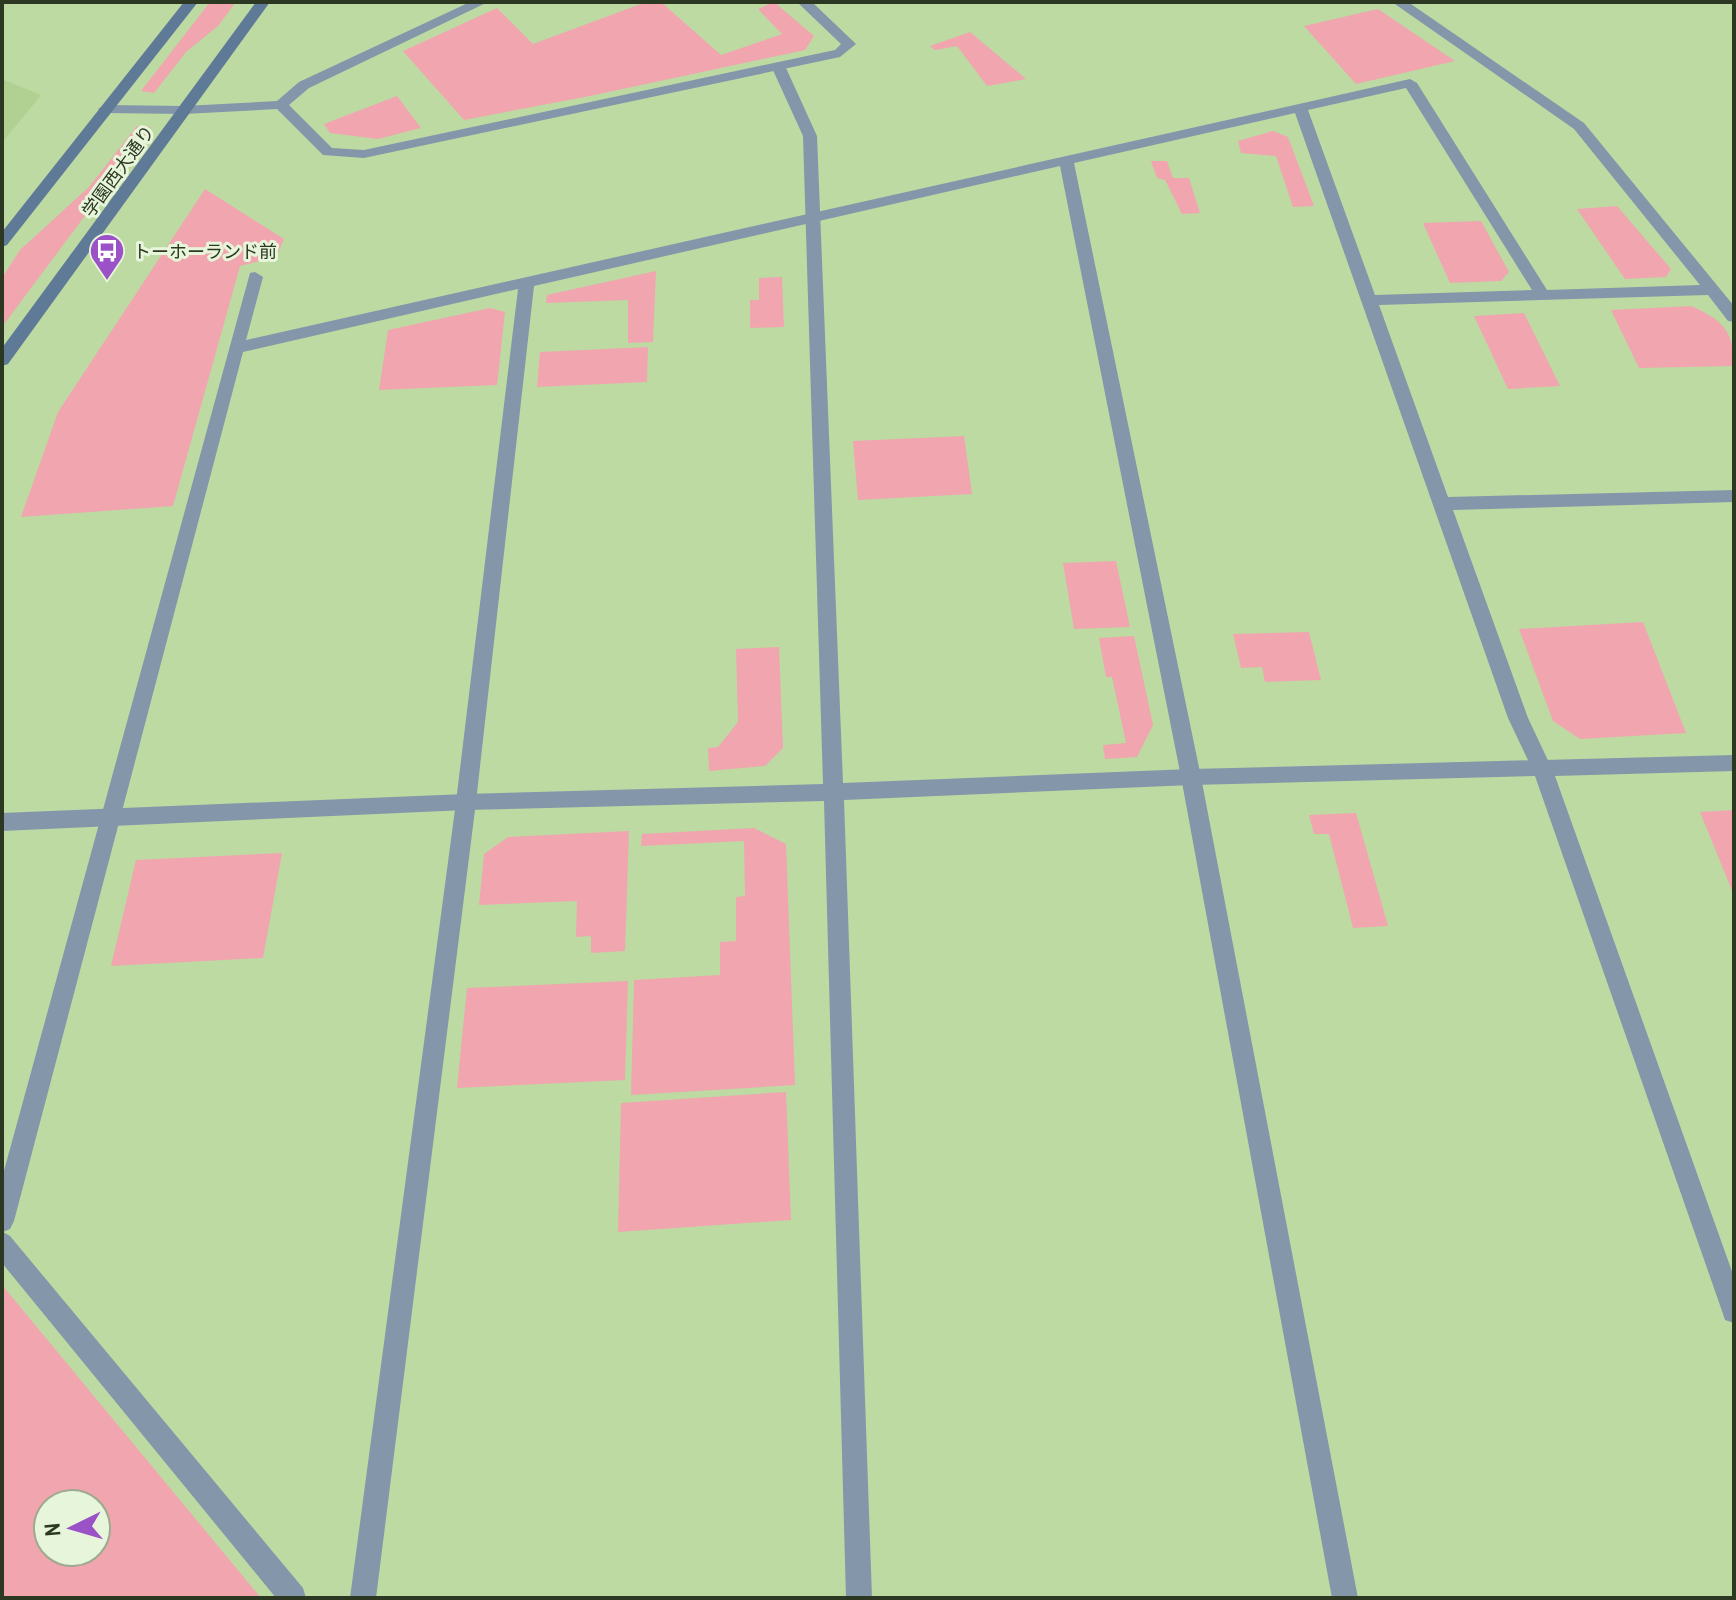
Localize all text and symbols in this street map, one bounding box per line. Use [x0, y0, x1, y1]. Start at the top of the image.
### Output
street label: 学園西大通り [76, 120, 160, 222]
bus stop icon: トーホーランド前 [88, 232, 126, 282]
place label: トーホーランド前 [133, 239, 277, 264]
north arrow [32, 1488, 112, 1568]
text: N [37, 1522, 68, 1538]

